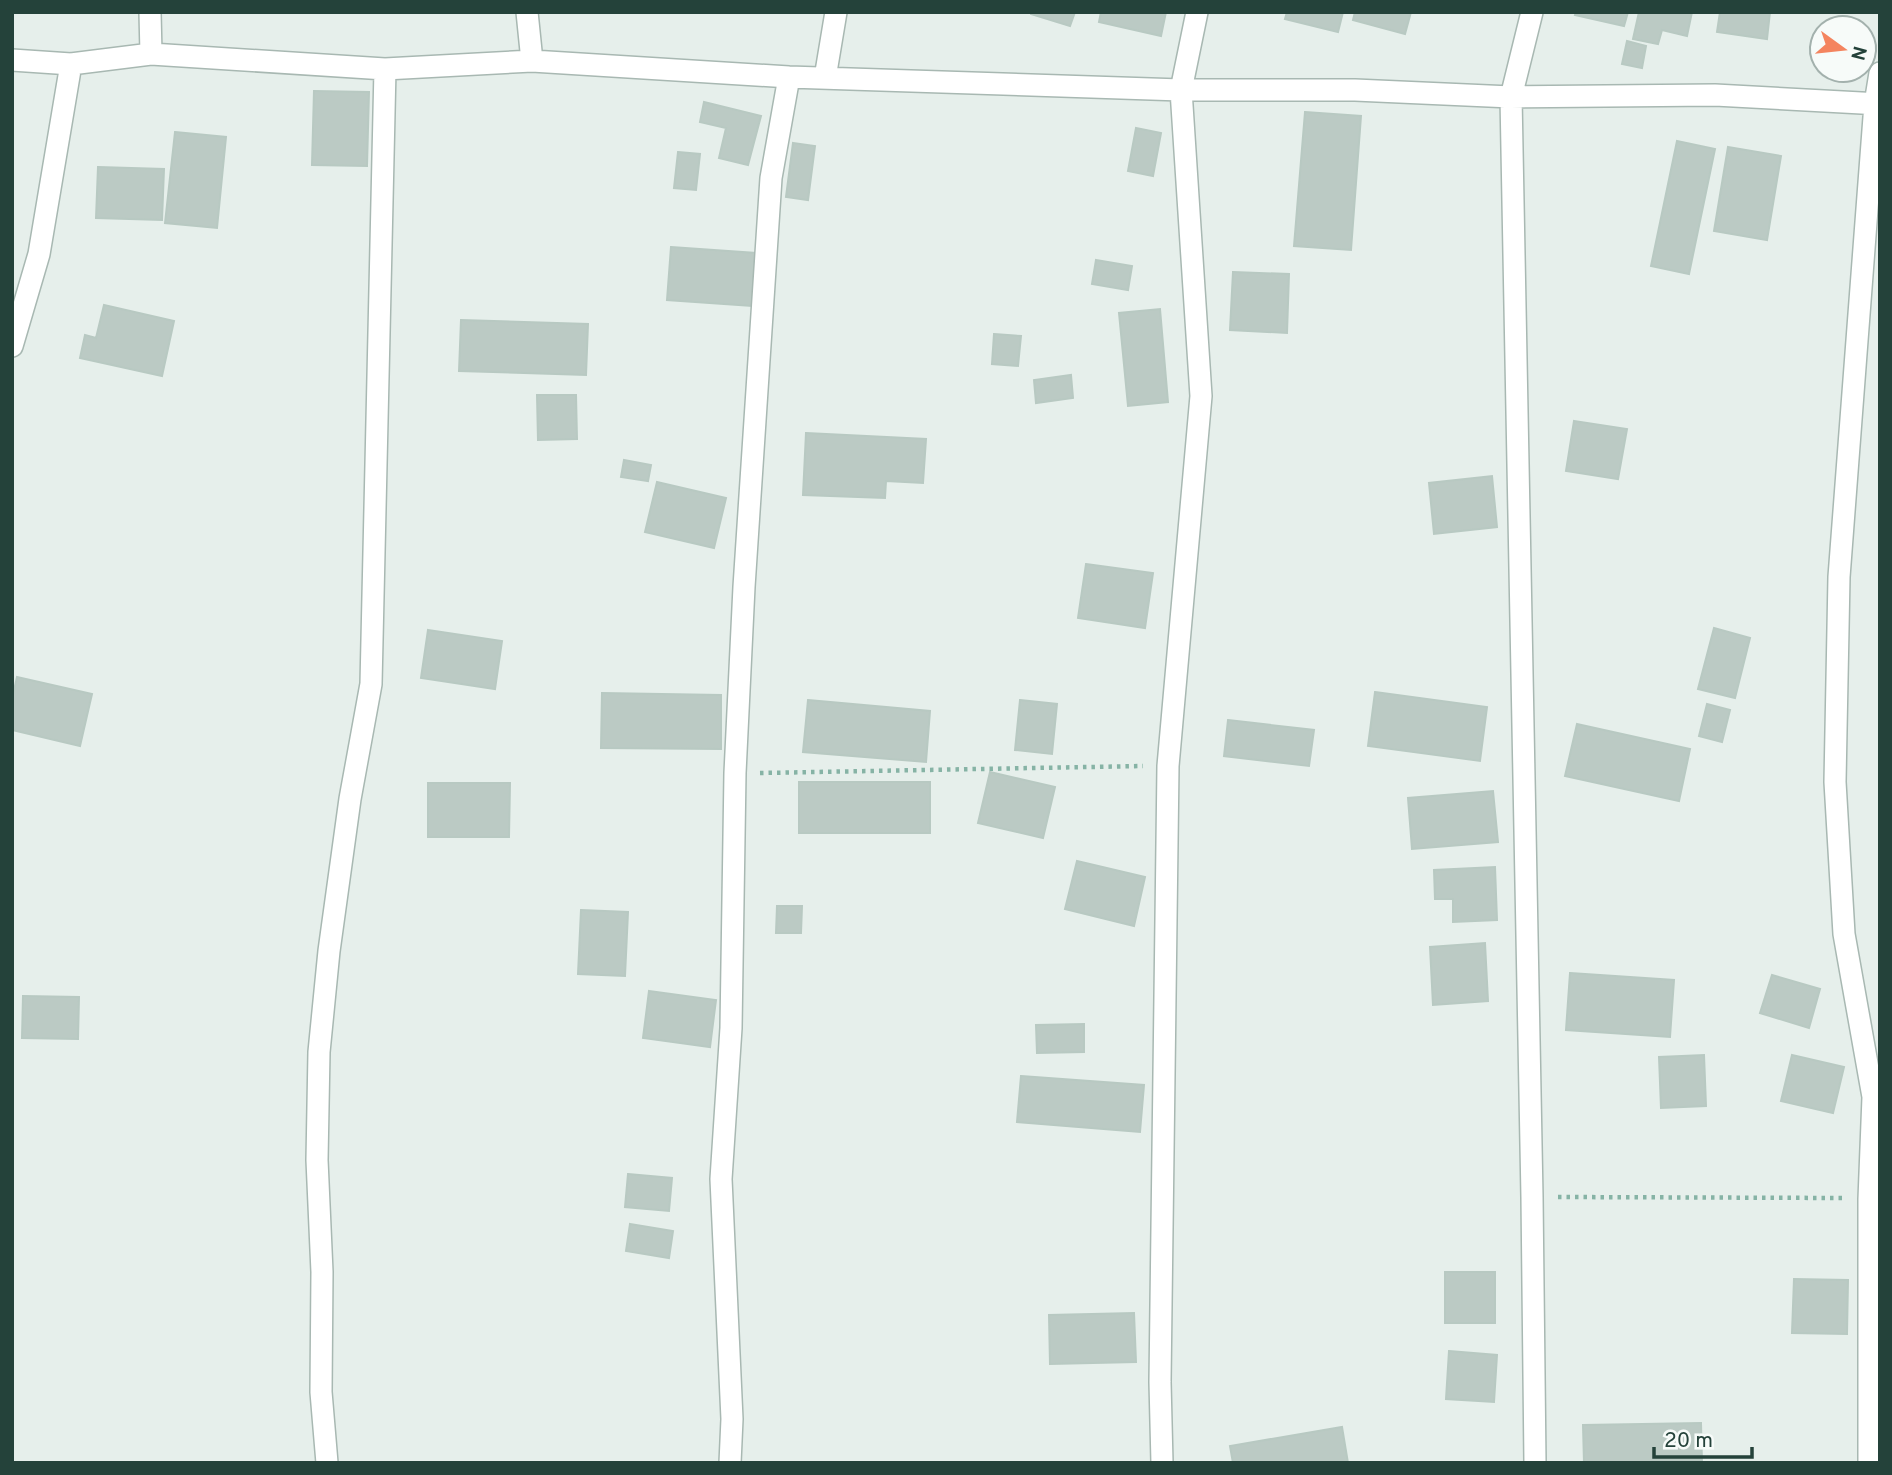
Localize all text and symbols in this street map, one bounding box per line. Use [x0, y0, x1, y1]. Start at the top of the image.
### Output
north arrow [1808, 14, 1878, 84]
text: N [1844, 43, 1871, 63]
scale bar [1654, 1416, 1752, 1460]
text: 20 m [1664, 1428, 1713, 1455]

